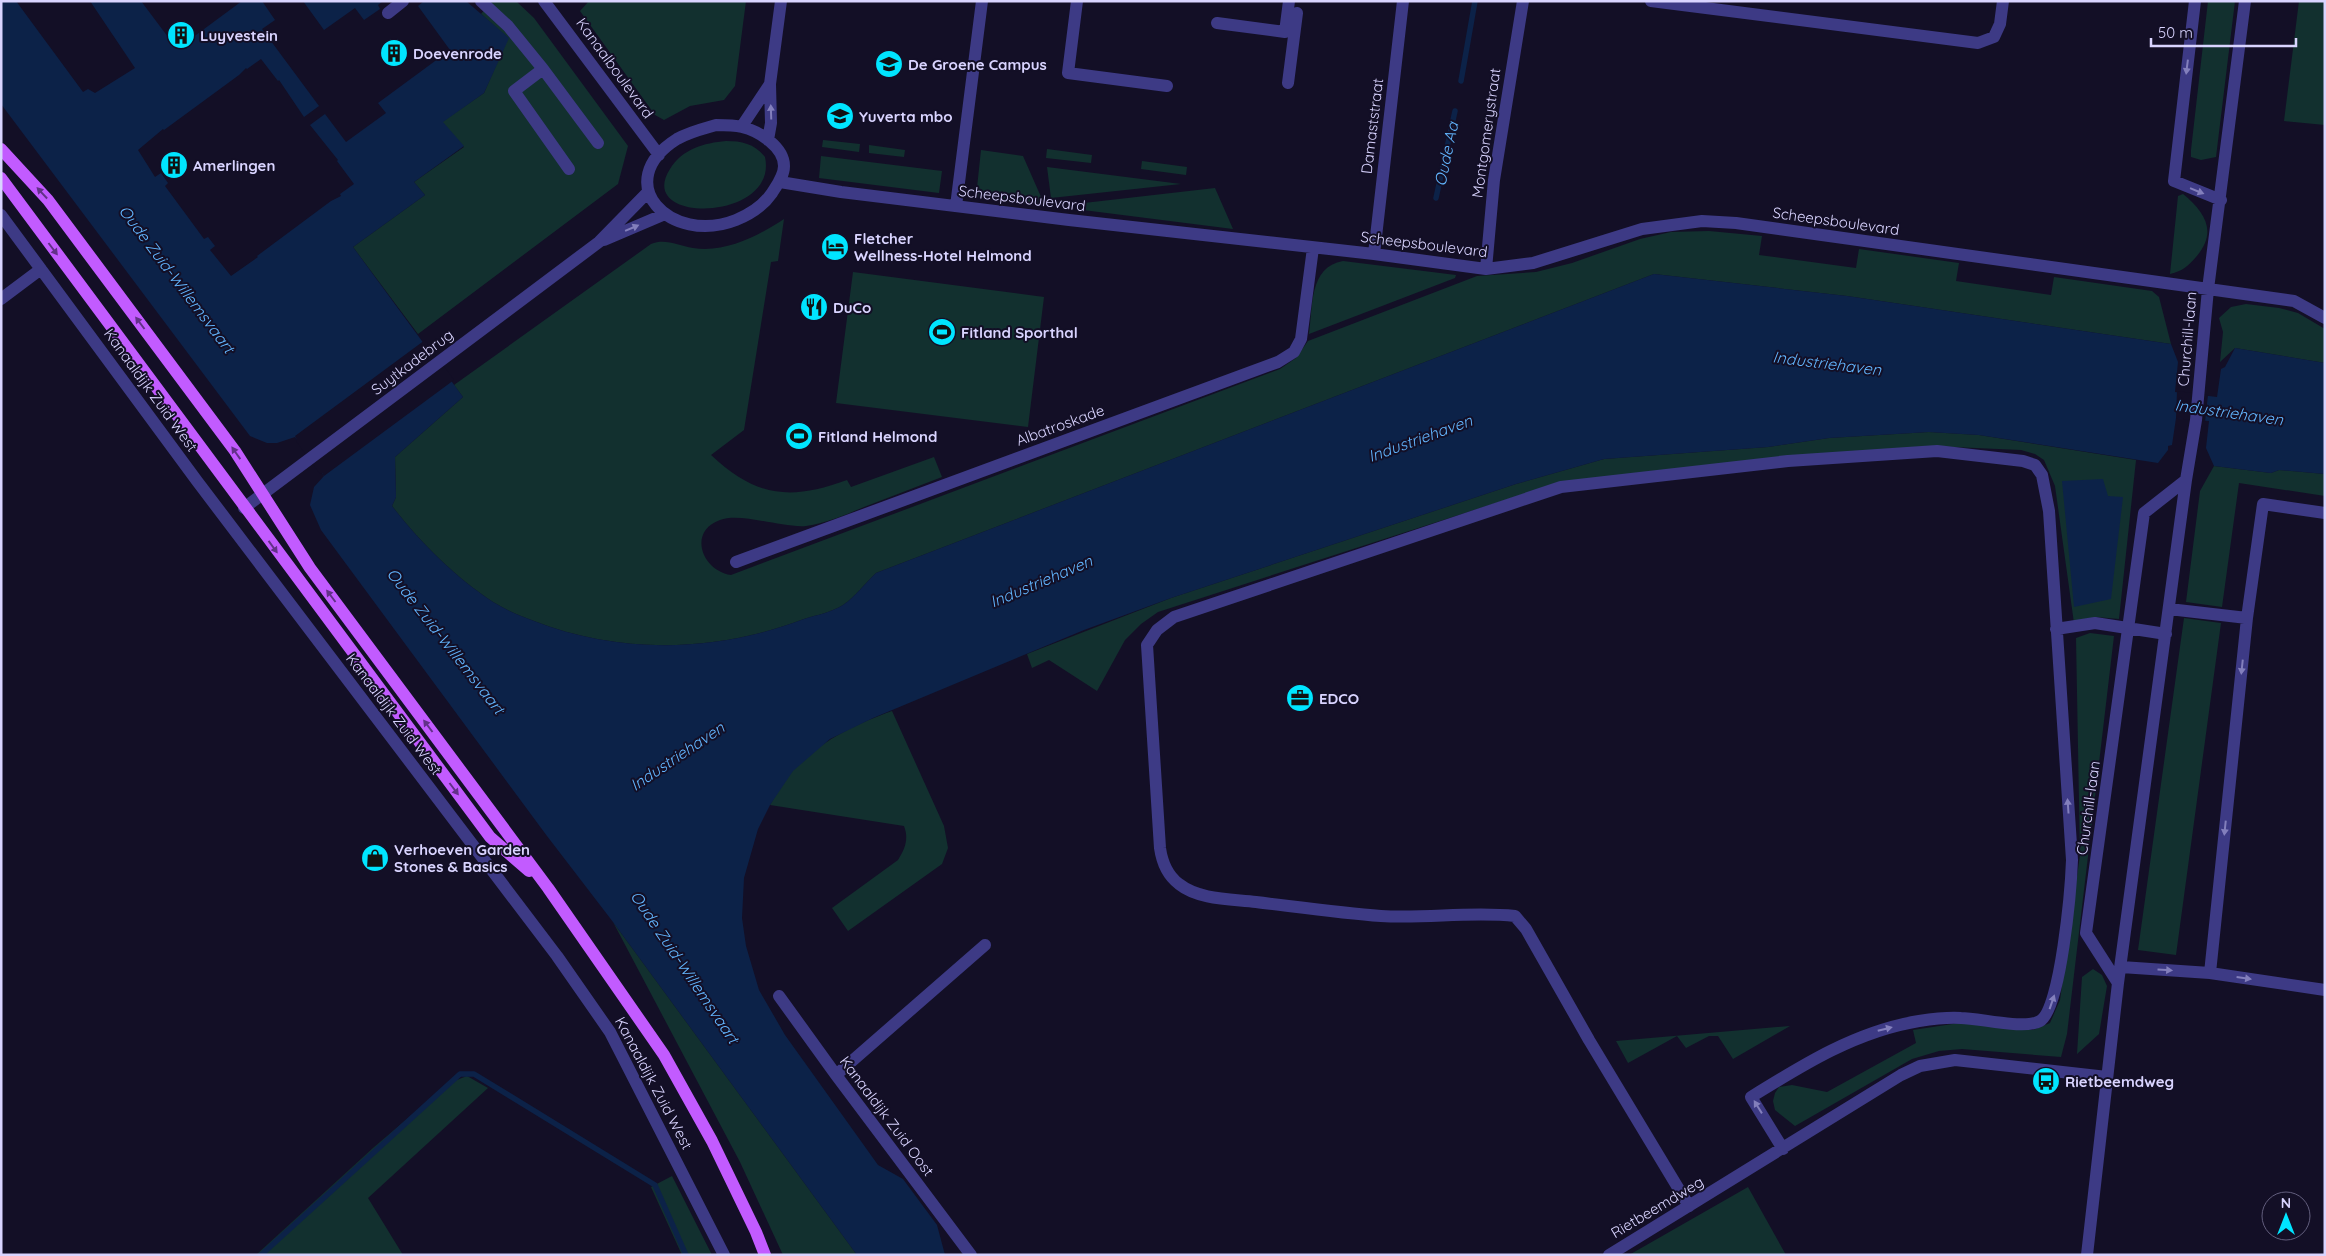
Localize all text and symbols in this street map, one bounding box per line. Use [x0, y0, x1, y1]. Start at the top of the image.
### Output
street label: Kanaalboulevard [572, 14, 658, 122]
scale bar [2151, 15, 2296, 47]
building icon: Luyvestein [166, 20, 196, 50]
text: 50 m [2158, 23, 2193, 42]
place label: Luyvestein [200, 26, 278, 45]
building icon: Doevenrode [379, 38, 409, 68]
place label: Doevenrode [413, 44, 502, 63]
school or university icon: De Groene Campus [874, 49, 904, 79]
place label: De Groene Campus [908, 55, 1047, 74]
one-way arrow [2183, 59, 2191, 75]
street label: Montgomerystraat [1467, 67, 1505, 199]
street label: Damaststraat [1357, 77, 1387, 175]
school or university icon: Yuverta mbo [825, 101, 855, 131]
one-way arrow [766, 104, 774, 120]
place label: Yuverta mbo [859, 107, 953, 126]
water label: Oude Aa [1429, 119, 1463, 188]
building icon: Amerlingen [159, 150, 189, 180]
place label: Amerlingen [193, 156, 275, 175]
street label: Scheepsboulevard [957, 181, 1087, 215]
one-way arrow [36, 188, 48, 200]
one-way arrow [2190, 188, 2205, 195]
water label: Oude Zuid-Willemsvaart [115, 201, 240, 358]
street label: Scheepsboulevard [1771, 203, 1901, 239]
one-way arrow [625, 224, 639, 232]
street label: Scheepsboulevard [1359, 227, 1489, 261]
place label: Fletcher Wellness-Hotel Helmond [854, 229, 1032, 265]
hotel icon: Fletcher Wellness-Hotel Helmond [820, 232, 850, 262]
one-way arrow [48, 242, 58, 256]
street label: Churchill-laan [2173, 291, 2201, 387]
restaurant icon: DuCo [799, 292, 829, 322]
place label: DuCo [833, 298, 871, 317]
one-way arrow [134, 317, 145, 330]
sports icon: Fitland Sporthal [927, 317, 957, 347]
place label: Fitland Sporthal [961, 323, 1078, 342]
street label: Kanaaldijk Zuid West [100, 325, 202, 455]
street label: Suytkadebrug [367, 325, 457, 399]
water label: Industriehaven [1772, 346, 1883, 380]
water label: Industriehaven [2174, 395, 2285, 430]
street label: Albatroskade [1013, 400, 1107, 450]
water label: Industriehaven [1365, 410, 1475, 466]
sports icon: Fitland Helmond [784, 421, 814, 451]
place label: Fitland Helmond [818, 427, 937, 446]
one-way arrow [232, 447, 241, 460]
one-way arrow [268, 540, 278, 554]
water label: Industriehaven [987, 550, 1096, 612]
water label: Oude Zuid-Willemsvaart [383, 564, 510, 719]
one-way arrow [326, 589, 336, 603]
street label: Kanaaldijk Zuid West [342, 649, 446, 779]
one-way arrow [2238, 659, 2246, 675]
office icon: EDCO [1285, 683, 1315, 713]
place label: EDCO [1319, 689, 1359, 708]
water label: Industriehaven [626, 717, 728, 795]
one-way arrow [423, 719, 433, 733]
street label: Churchill-laan [2072, 760, 2104, 856]
one-way arrow [449, 782, 460, 795]
one-way arrow [2064, 798, 2072, 814]
one-way arrow [2221, 821, 2229, 837]
place label: Verhoeven Garden Stones & Basics [394, 840, 530, 876]
shop icon: Verhoeven Garden Stones & Basics [360, 843, 390, 873]
water label: Oude Zuid-Willemsvaart [626, 887, 744, 1048]
one-way arrow [2157, 967, 2173, 975]
one-way arrow [2236, 974, 2252, 982]
one-way arrow [2048, 994, 2056, 1009]
street label: Kanaaldijk Zuid West [611, 1013, 697, 1153]
one-way arrow [1877, 1025, 1892, 1033]
street label: Kanaaldijk Zuid Oost [836, 1052, 938, 1180]
bus stop icon: Rietbeemdweg [2031, 1066, 2061, 1096]
place label: Rietbeemdweg [2065, 1072, 2174, 1091]
one-way arrow [1753, 1100, 1762, 1114]
street label: Rietbeemdweg [1607, 1172, 1707, 1242]
north arrow [2261, 1191, 2311, 1241]
text: N [2281, 1194, 2291, 1212]

